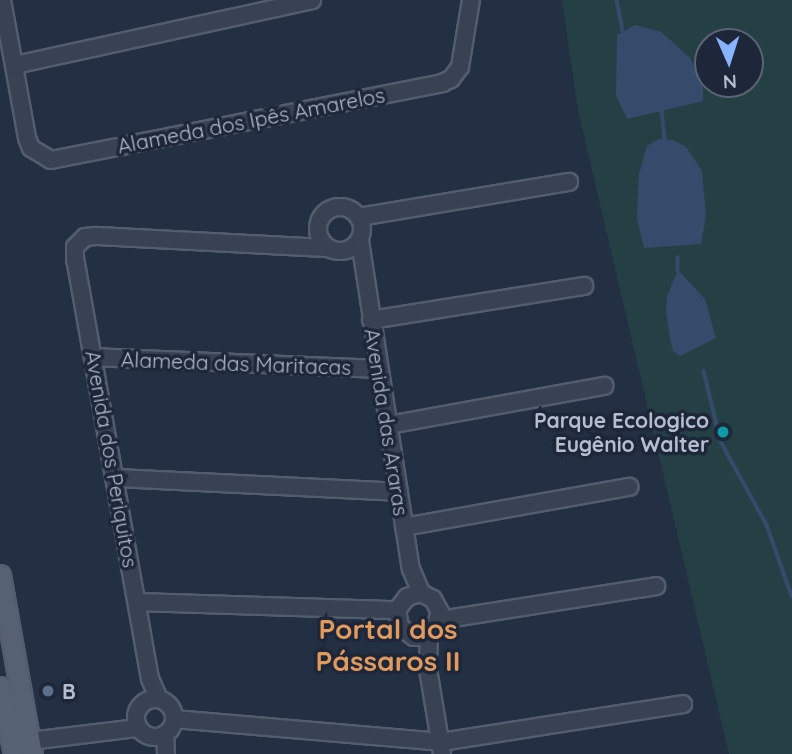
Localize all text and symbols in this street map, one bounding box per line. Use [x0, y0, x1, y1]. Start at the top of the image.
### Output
north arrow [694, 28, 764, 98]
text: N [722, 70, 738, 94]
street label: Alameda dos Ipês Amarelos [115, 82, 387, 158]
street label: Avenida das Araras [360, 327, 414, 517]
street label: Alameda das Maritacas [120, 346, 352, 380]
street label: Avenida dos Periquitos [80, 348, 144, 570]
place label: Parque Ecologico Eugênio Walter [534, 407, 709, 457]
marker: Parque Ecologico Eugênio Walter [715, 424, 731, 440]
district label: Portal dos Pássaros II [316, 612, 460, 678]
place label: B [62, 678, 76, 704]
marker: B [40, 683, 56, 699]

